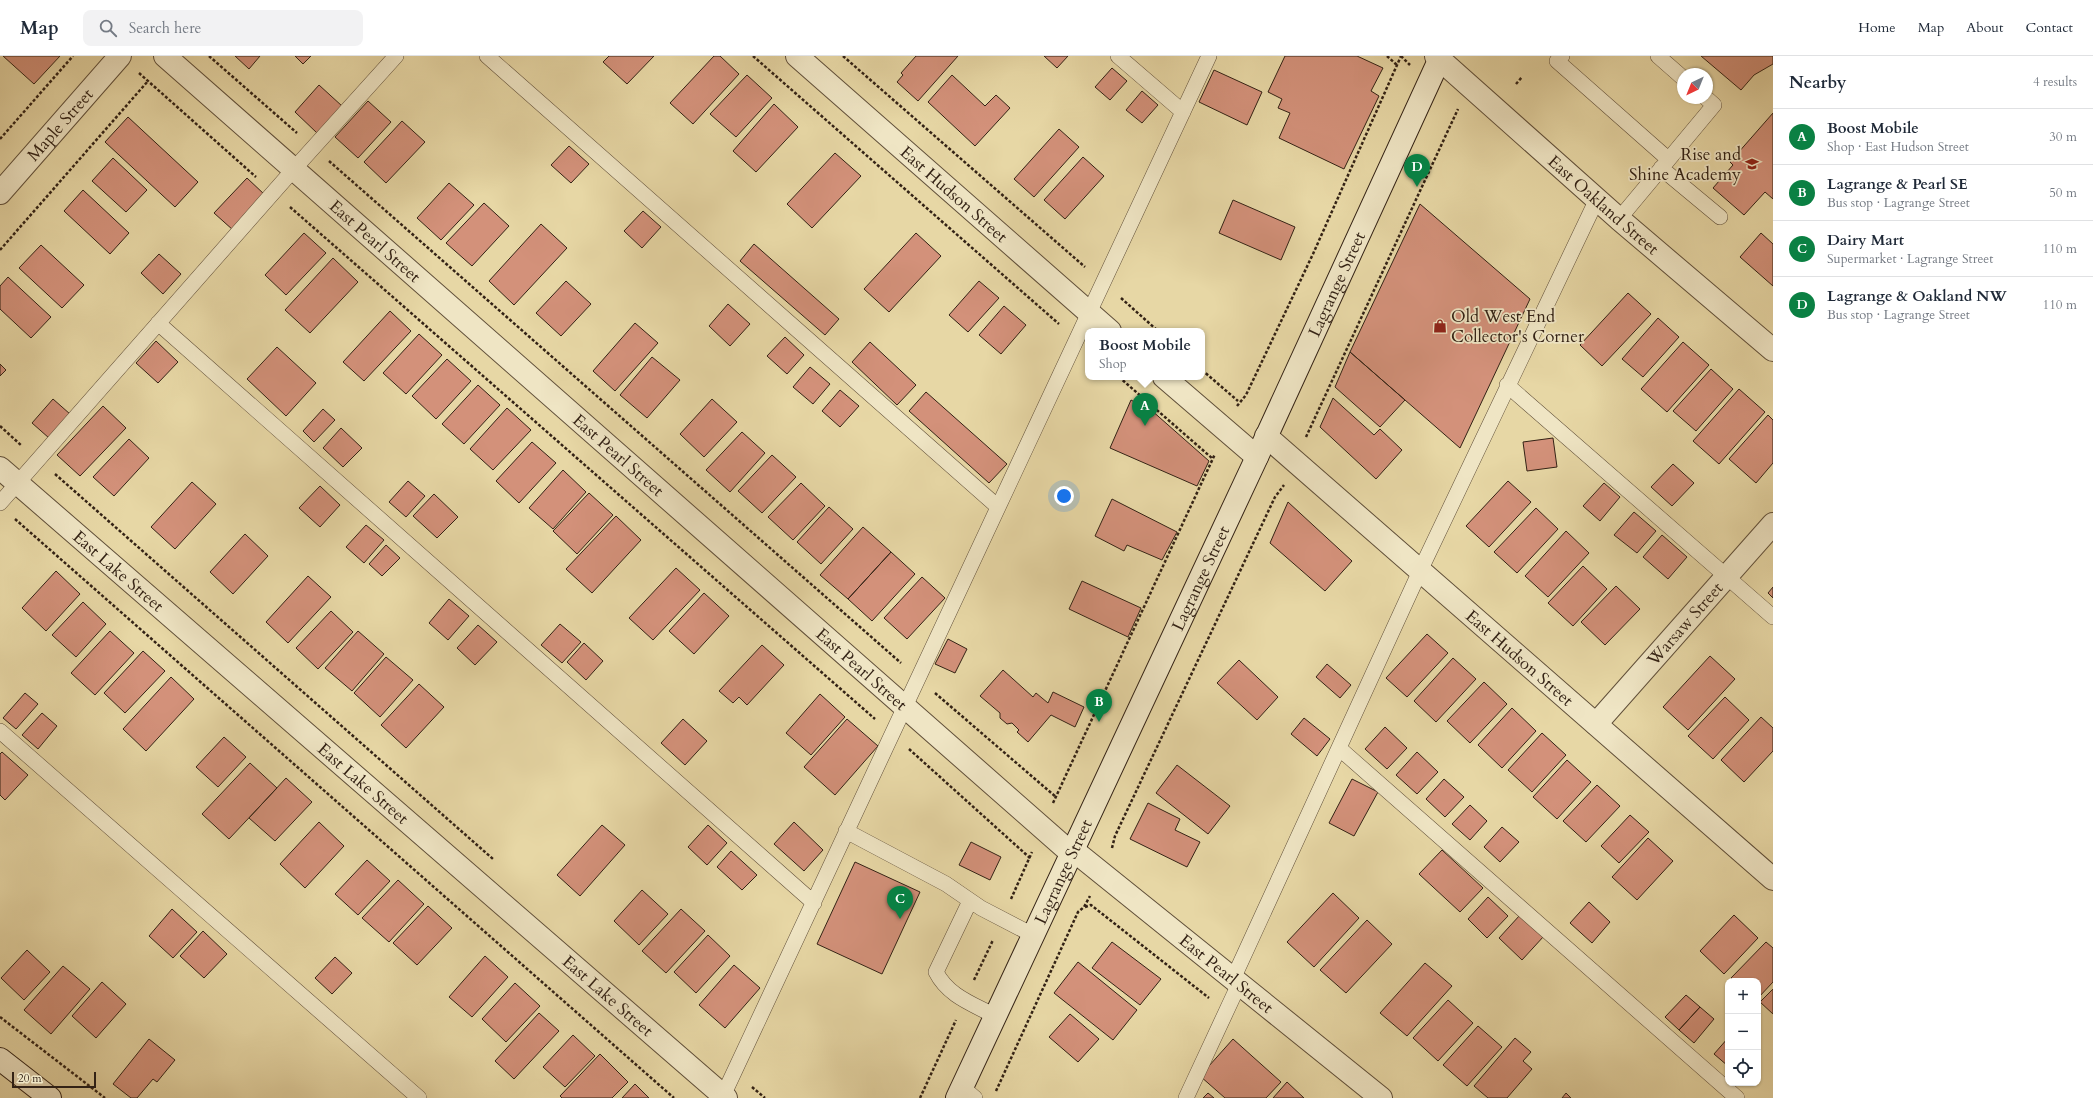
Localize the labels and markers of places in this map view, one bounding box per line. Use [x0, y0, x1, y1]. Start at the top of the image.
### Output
place label: Rise and Shine Academy [1629, 143, 1741, 186]
pin: D [1404, 154, 1430, 187]
school or university icon: Rise and Shine Academy [1744, 156, 1760, 172]
place label: Old West End Collector's Corner [1451, 305, 1585, 348]
shop icon: Old West End Collector's Corner [1432, 318, 1448, 334]
pin: A [1132, 393, 1158, 426]
pin: B [1086, 689, 1112, 722]
pin: C [887, 886, 913, 919]

